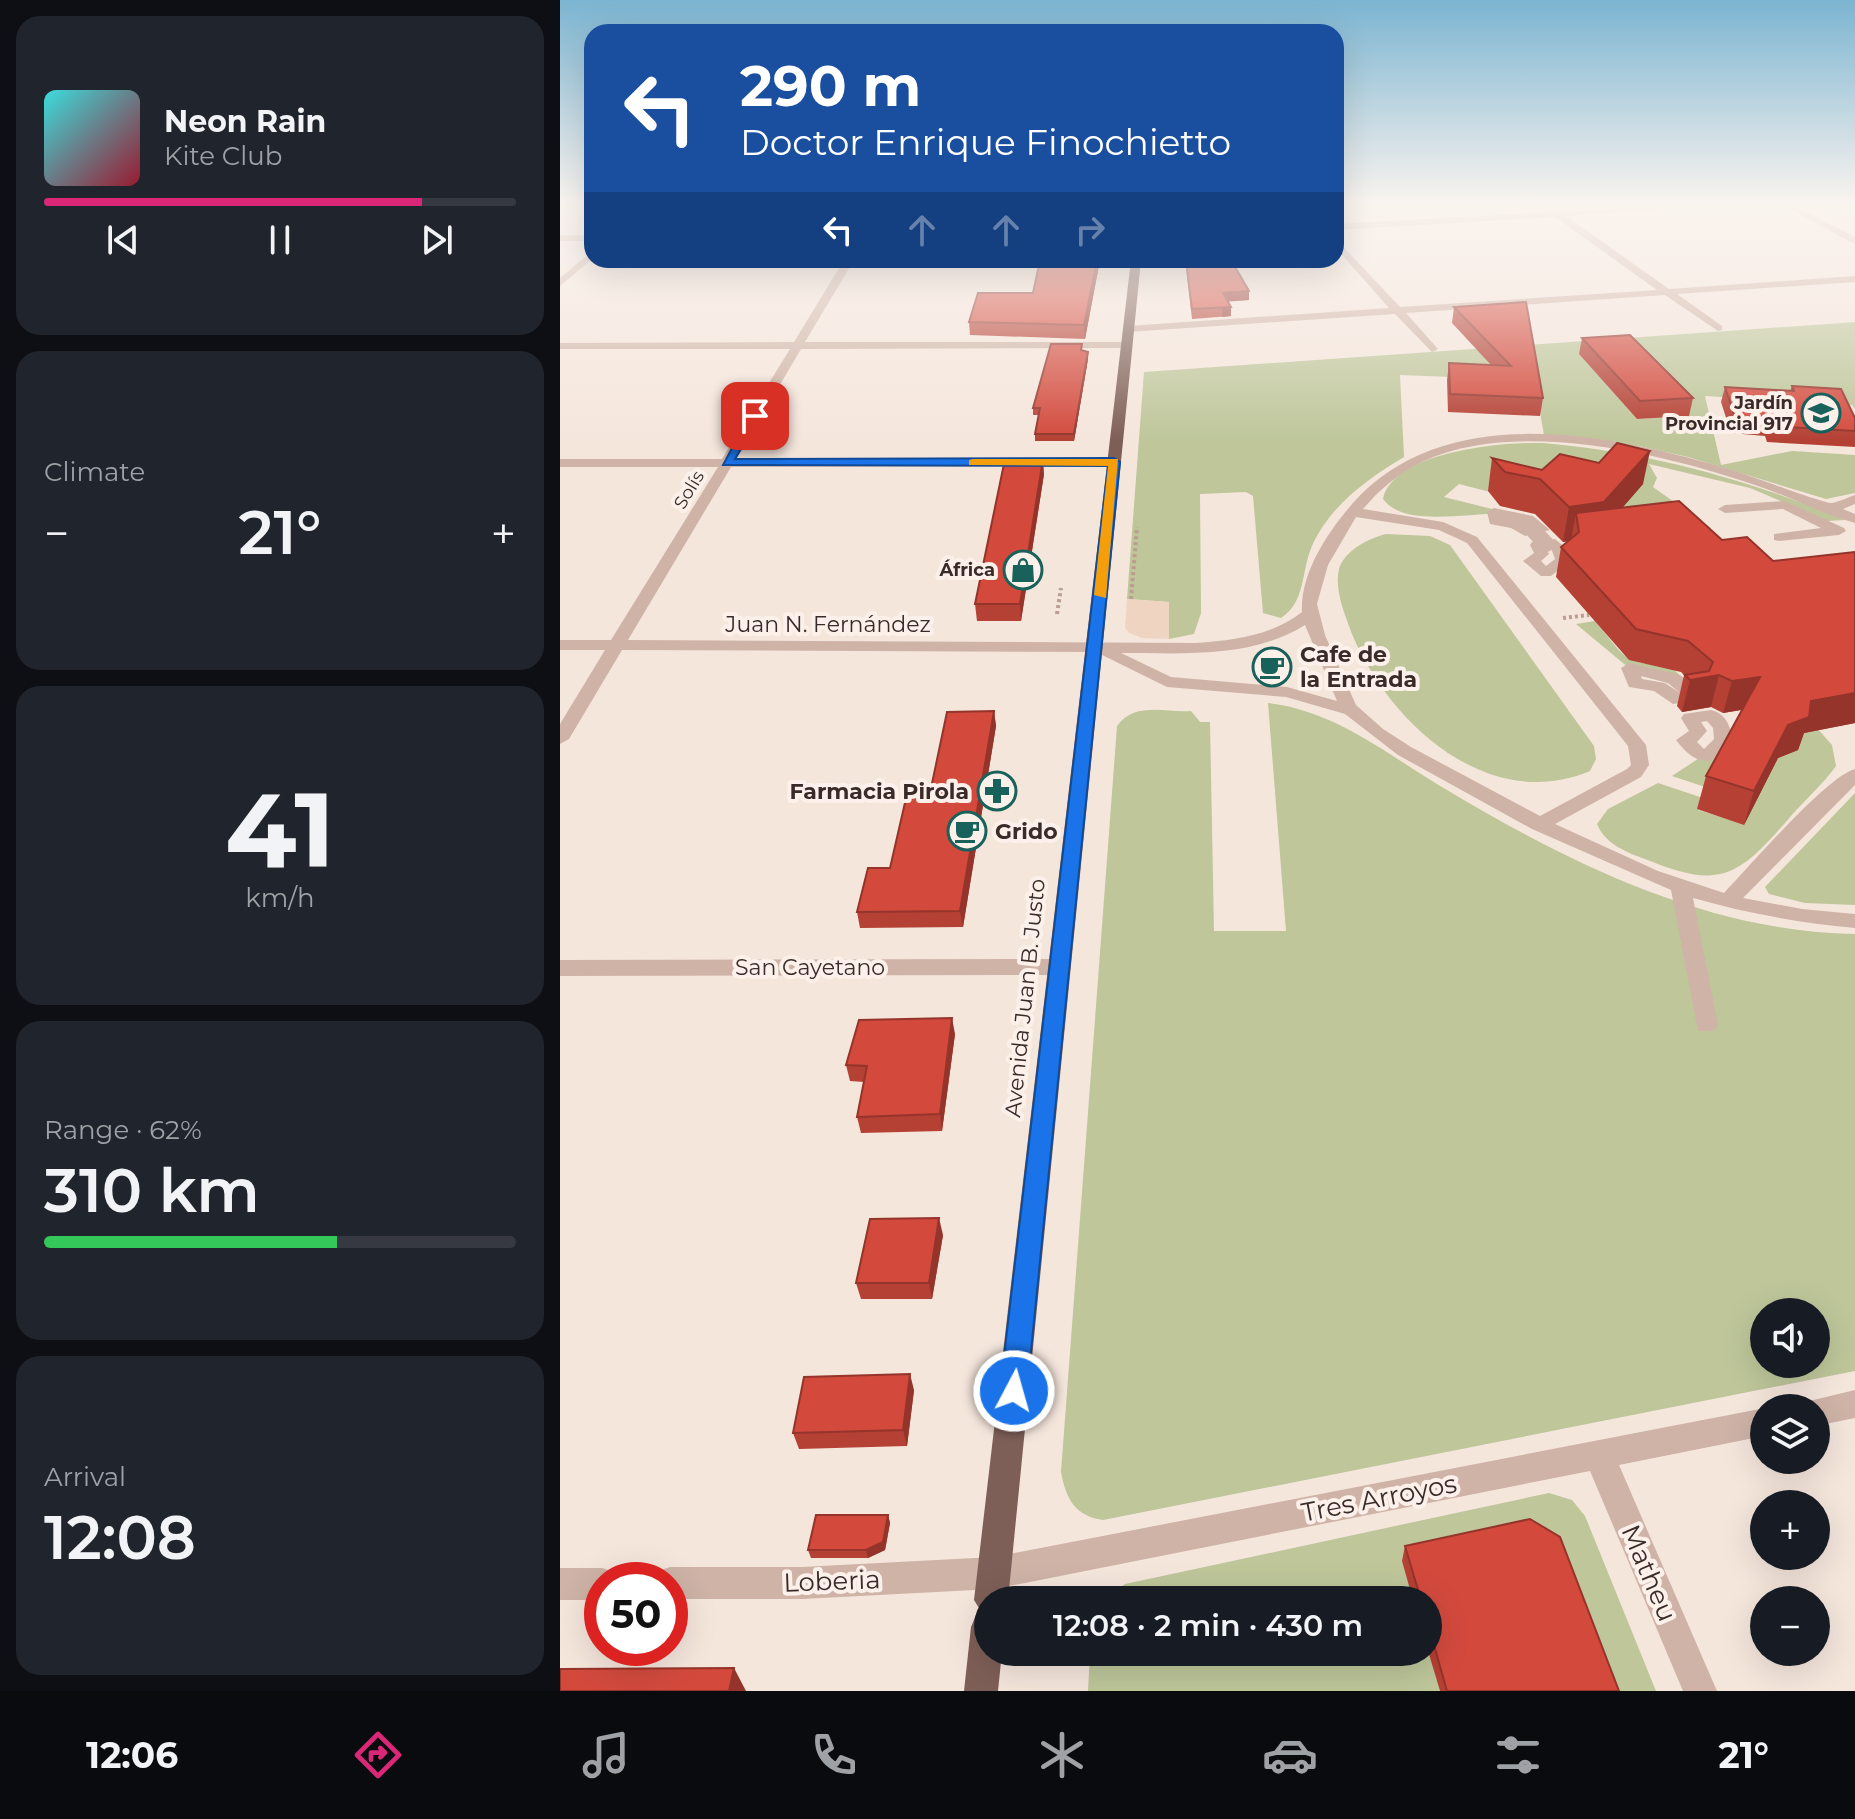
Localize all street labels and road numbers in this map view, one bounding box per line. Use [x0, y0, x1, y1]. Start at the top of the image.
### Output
street label: Solís [669, 467, 709, 513]
street label: Juan N. Fernández [724, 611, 931, 638]
street label: Avenida Juan B. Justo [999, 877, 1051, 1119]
street label: San Cayetano [735, 954, 885, 981]
street label: Tres Arroyos [1299, 1467, 1459, 1529]
street label: Matheu [1614, 1520, 1684, 1626]
street label: Loberia [783, 1563, 881, 1599]

